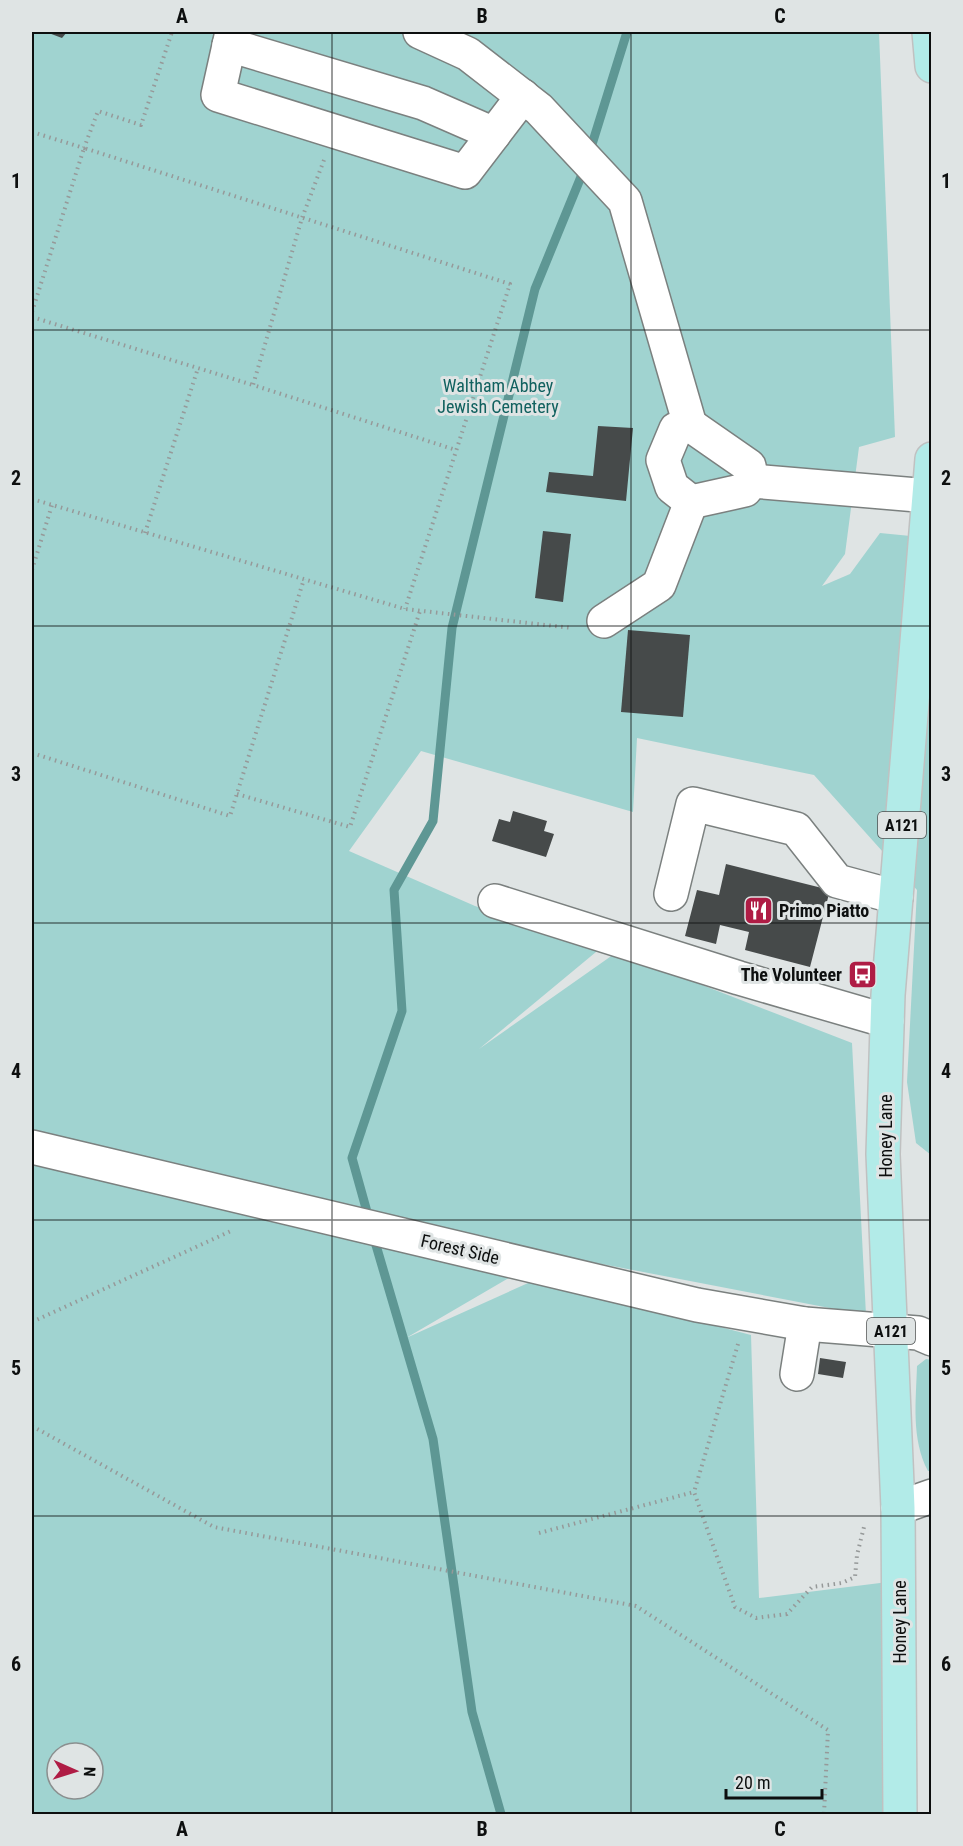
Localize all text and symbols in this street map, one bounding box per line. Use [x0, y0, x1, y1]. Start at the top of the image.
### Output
text: A [176, 4, 188, 28]
text: B [476, 4, 488, 28]
text: C [774, 4, 786, 28]
text: 1 [11, 169, 21, 193]
text: 1 [941, 169, 951, 193]
park label: Waltham Abbey Jewish Cemetery [437, 375, 559, 417]
text: 2 [11, 466, 21, 490]
text: 2 [941, 466, 951, 490]
text: 3 [11, 762, 21, 786]
text: 3 [941, 762, 951, 786]
road number: A121 [878, 812, 926, 838]
restaurant icon: Primo Piatto [742, 894, 774, 926]
place label: Primo Piatto [779, 900, 869, 921]
bus stop icon: The Volunteer [847, 958, 879, 990]
place label: The Volunteer [741, 964, 842, 985]
text: 4 [11, 1059, 21, 1083]
text: 4 [941, 1059, 951, 1083]
street label: Honey Lane [875, 1094, 896, 1178]
street label: Forest Side [419, 1230, 501, 1268]
road number: A121 [867, 1318, 915, 1344]
text: 5 [11, 1356, 21, 1380]
text: 5 [941, 1356, 951, 1380]
street label: Honey Lane [889, 1580, 910, 1664]
text: 6 [11, 1652, 21, 1676]
text: 6 [941, 1652, 951, 1676]
north arrow [45, 1741, 105, 1801]
scale bar [726, 1762, 822, 1800]
text: N [80, 1766, 99, 1777]
text: 20 m [735, 1772, 770, 1793]
text: A [176, 1817, 188, 1841]
text: B [476, 1817, 488, 1841]
text: C [774, 1817, 786, 1841]

